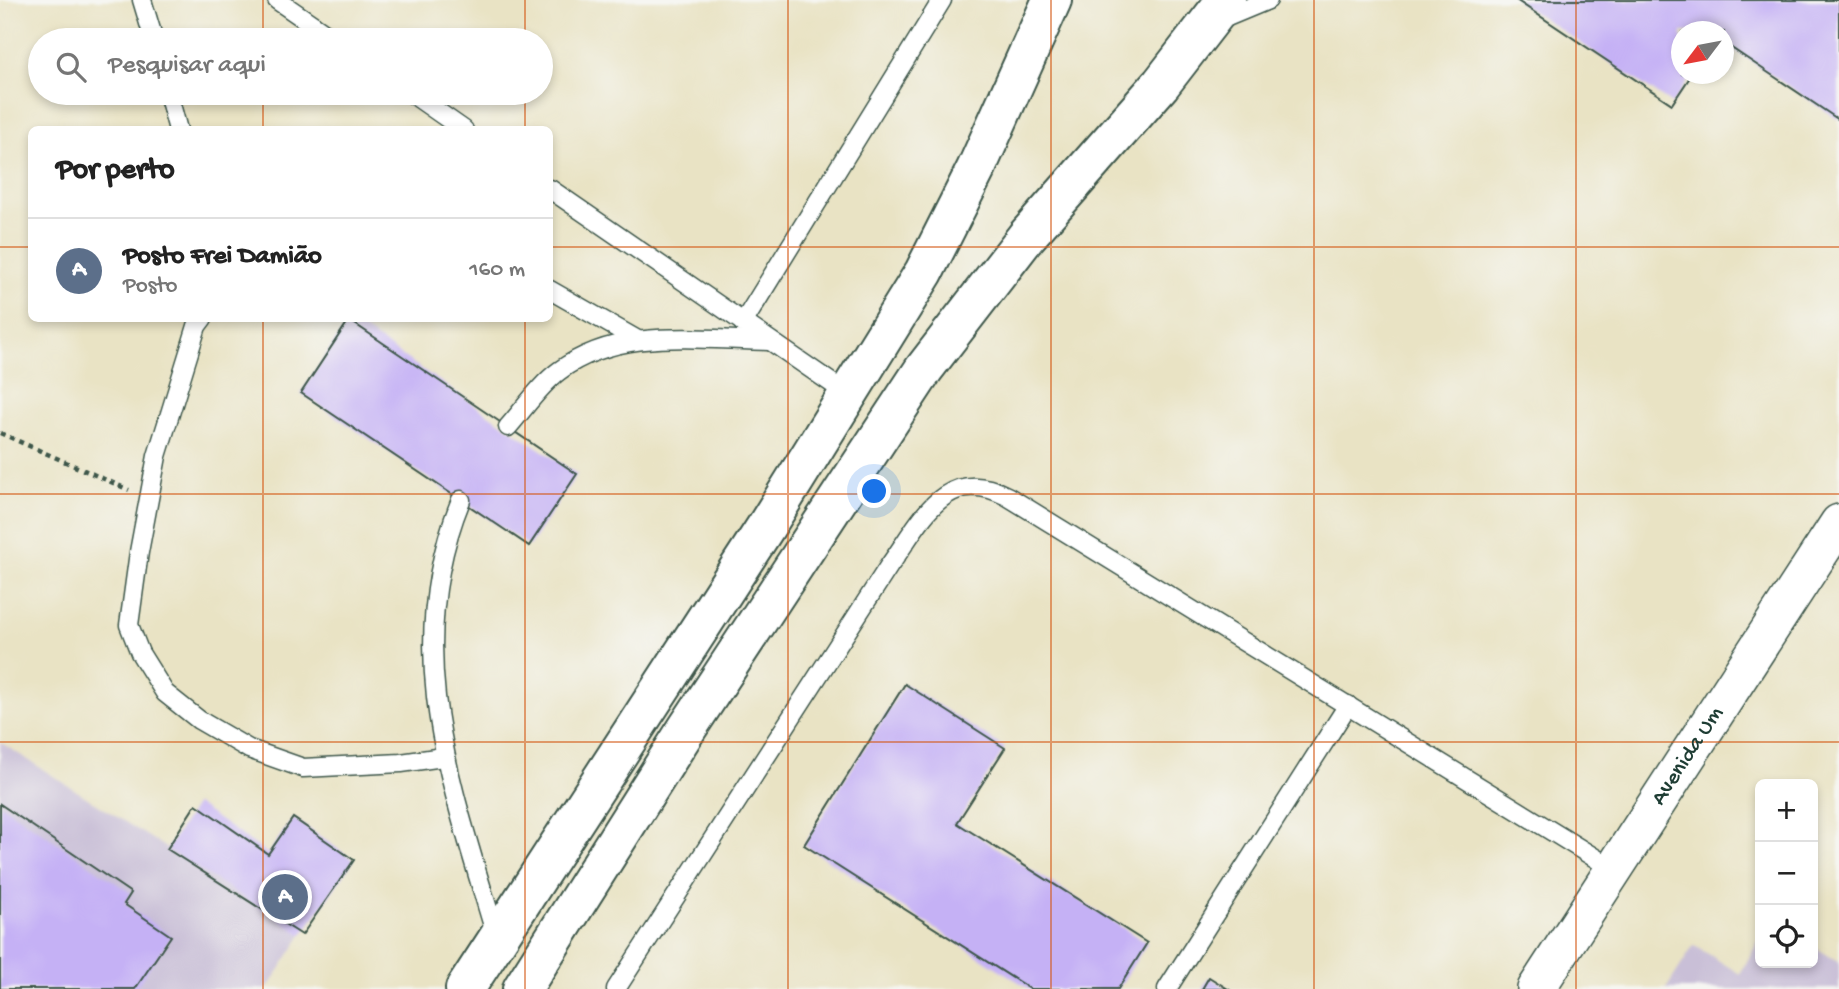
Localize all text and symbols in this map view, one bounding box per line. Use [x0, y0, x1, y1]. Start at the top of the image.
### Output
north arrow [1671, 21, 1734, 84]
search box [28, 28, 553, 105]
icon: search [52, 48, 90, 86]
text: Pesquisar aqui [108, 51, 266, 82]
text: Por perto [56, 154, 175, 189]
text: Posto Frei Damião [123, 242, 322, 273]
text: A [72, 257, 86, 284]
text: 160 m [469, 257, 525, 284]
text: Posto [123, 273, 177, 300]
your location [857, 474, 891, 508]
street label: Avenida Um [1645, 701, 1730, 811]
map controls [1755, 779, 1818, 968]
button: + [1755, 779, 1818, 842]
button: − [1755, 842, 1818, 905]
pin: A [262, 871, 308, 923]
button: locate [1755, 905, 1818, 968]

